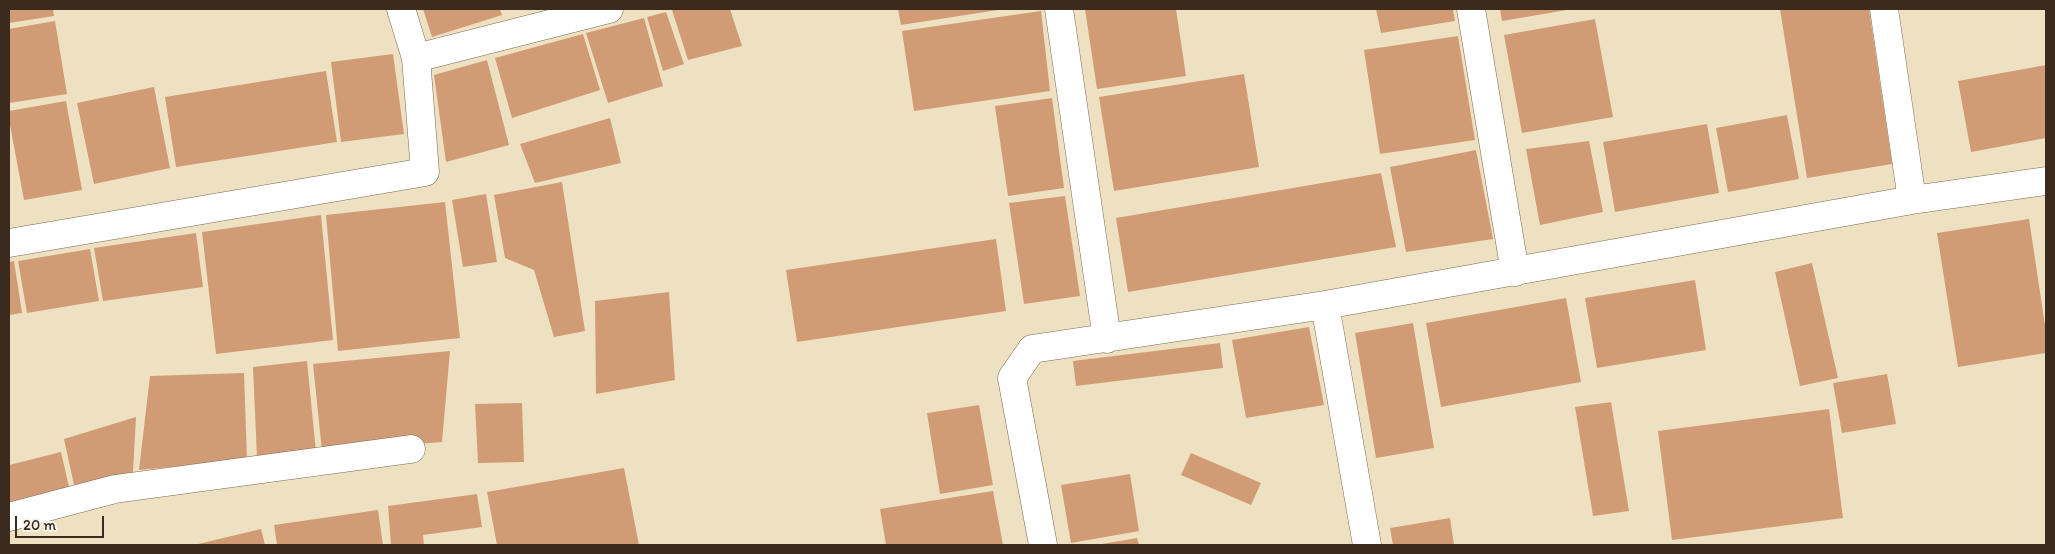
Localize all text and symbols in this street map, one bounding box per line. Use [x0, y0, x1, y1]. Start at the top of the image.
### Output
scale bar [18, 506, 106, 538]
text: 20 m [23, 516, 56, 534]

